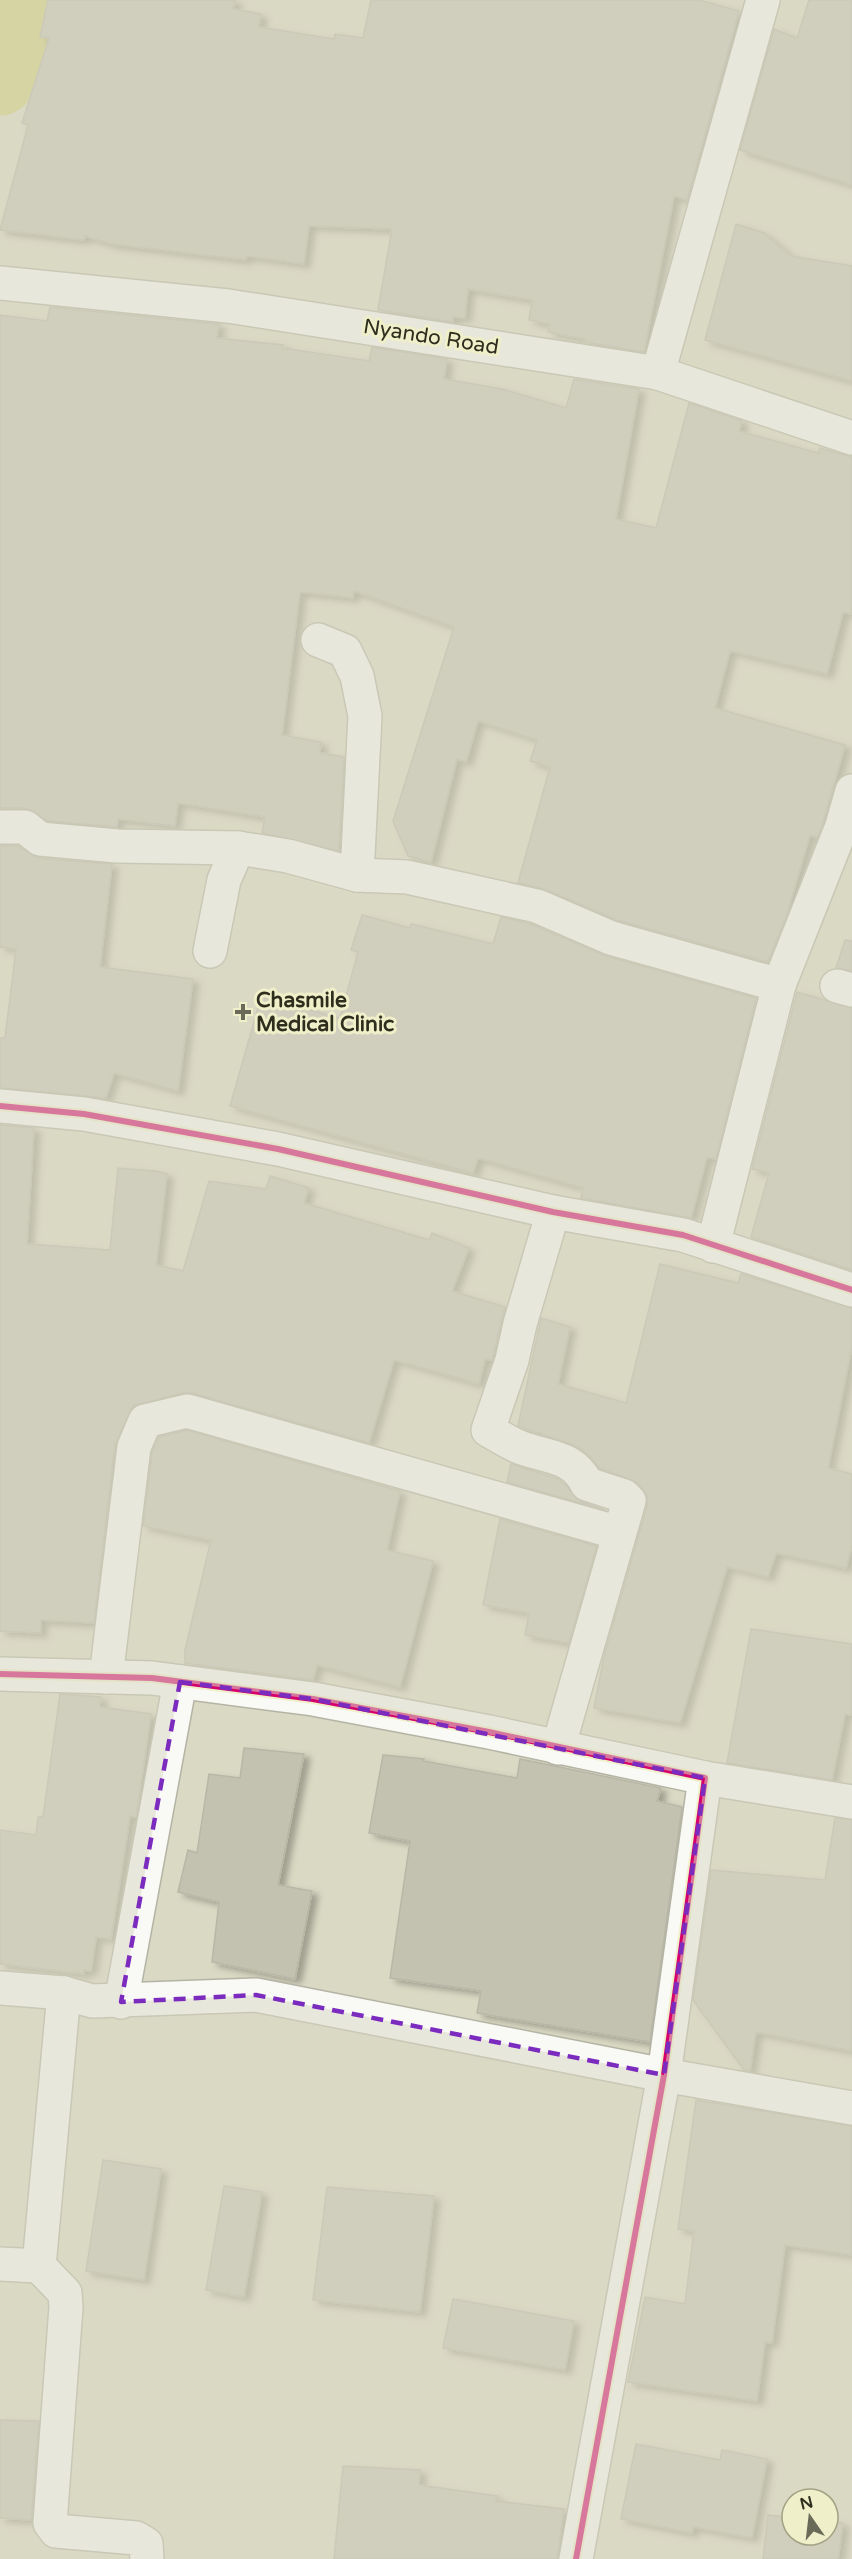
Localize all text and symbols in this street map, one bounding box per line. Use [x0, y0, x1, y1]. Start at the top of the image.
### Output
street label: Nyando Road [362, 314, 500, 360]
place label: Chasmile Medical Clinic [256, 988, 394, 1037]
marker: Chasmile Medical Clinic [234, 1003, 252, 1021]
north arrow [780, 2487, 840, 2547]
text: N [798, 2492, 815, 2515]

